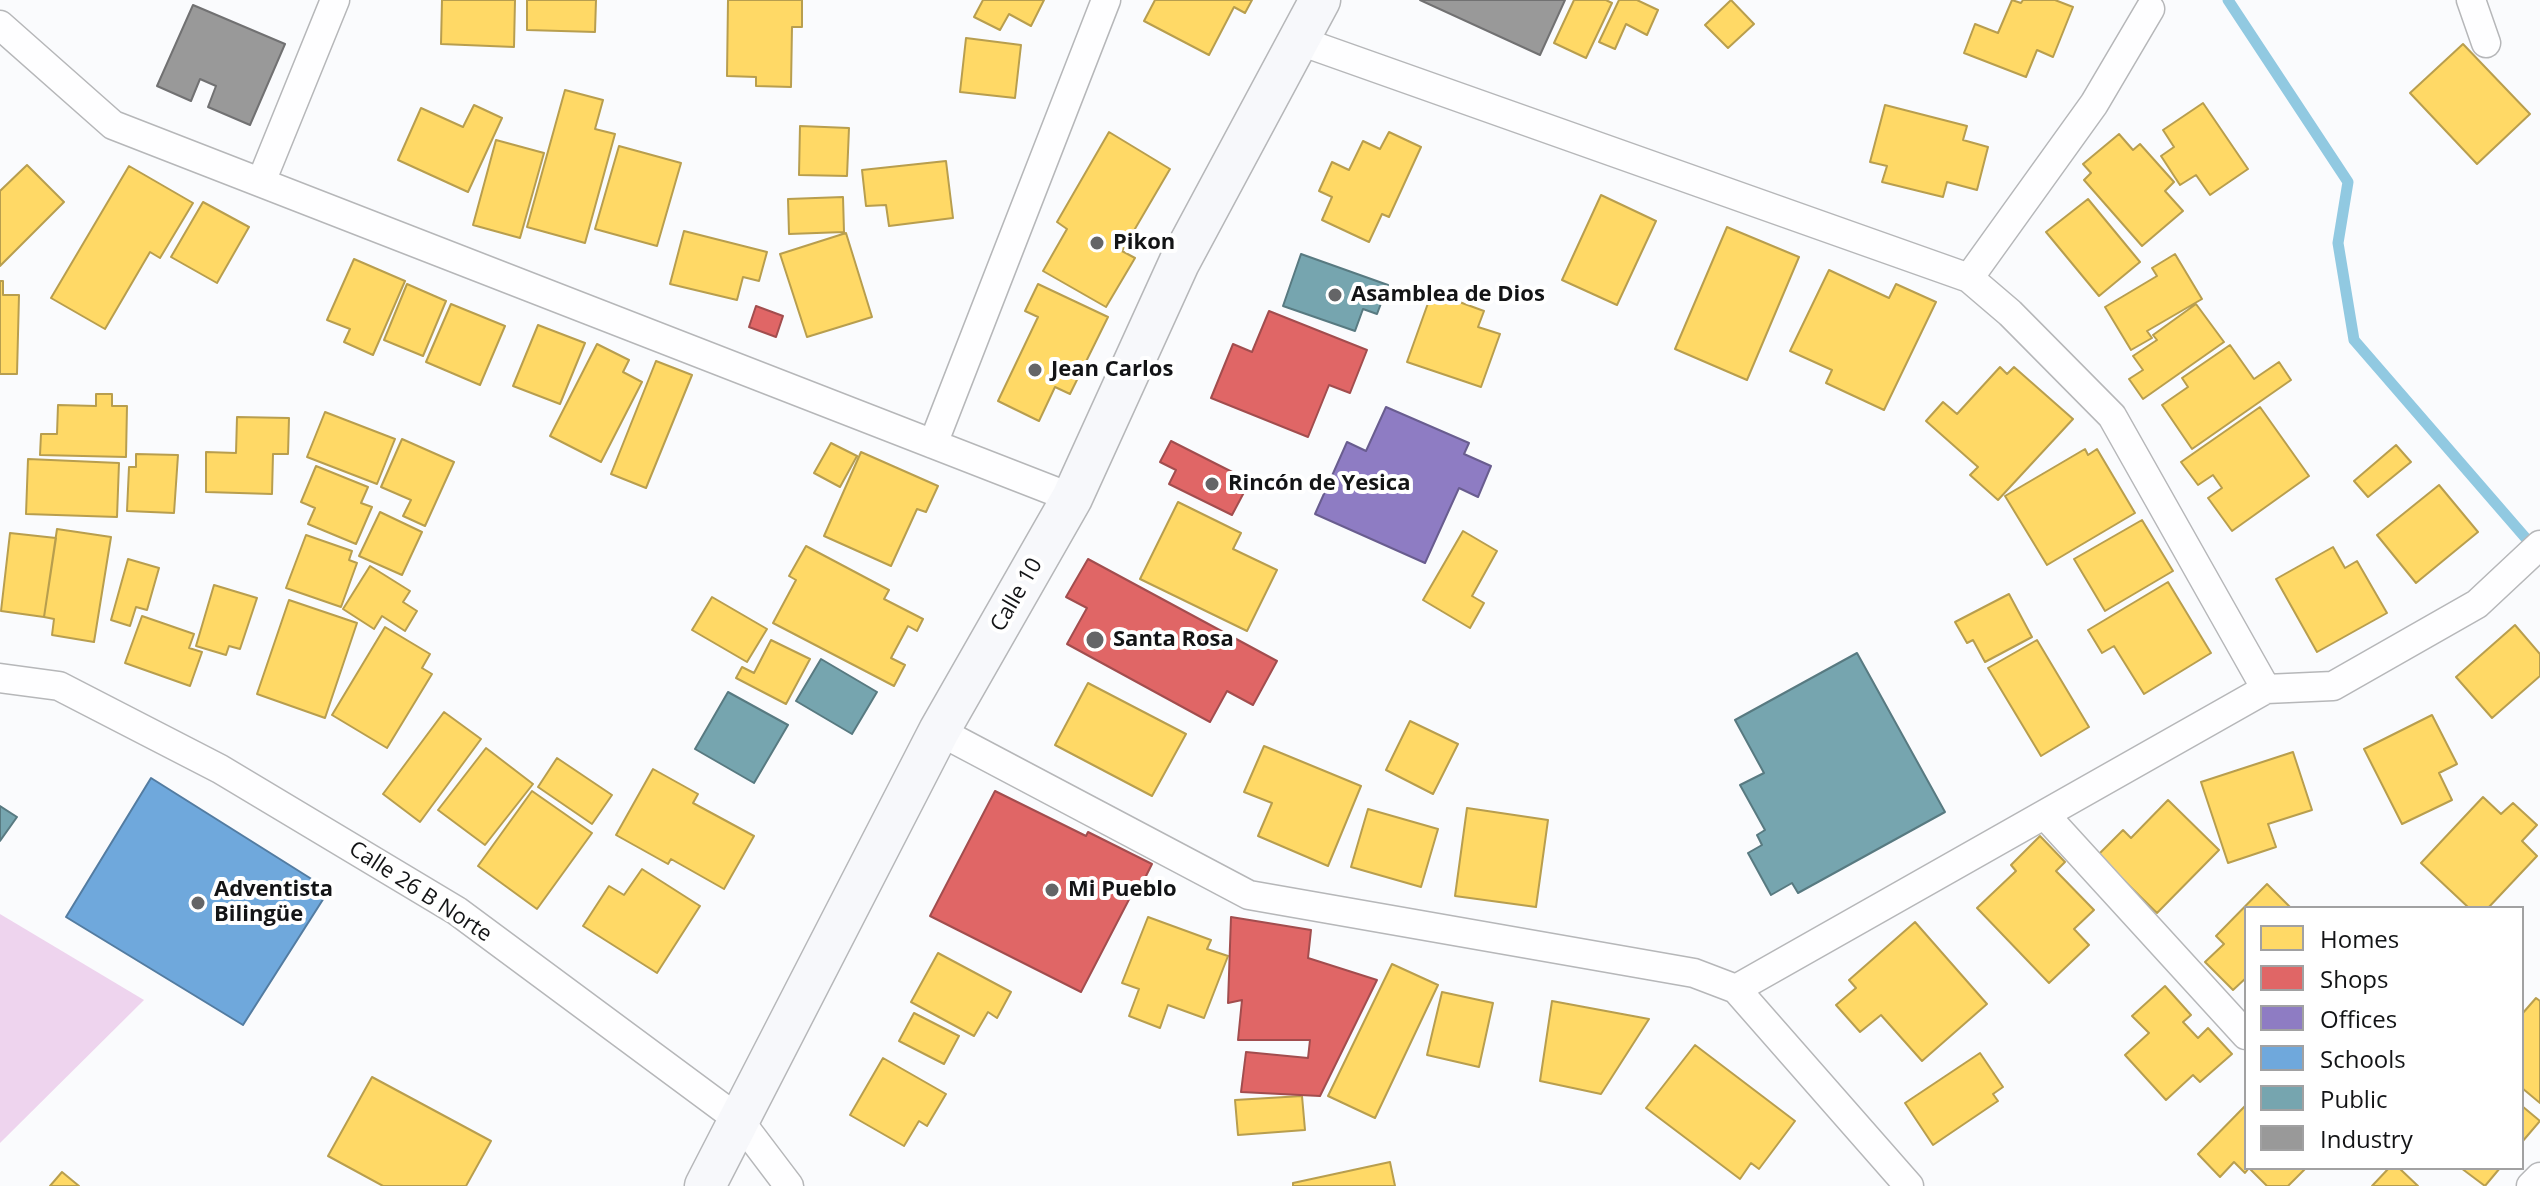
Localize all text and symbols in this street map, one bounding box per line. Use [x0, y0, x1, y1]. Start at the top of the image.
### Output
place label: Pikon [1113, 230, 1175, 256]
marker: Pikon [1088, 234, 1106, 252]
place label: Asamblea de Dios [1351, 282, 1545, 308]
marker: Asamblea de Dios [1326, 286, 1344, 304]
place label: Jean Carlos [1051, 357, 1173, 383]
marker: Jean Carlos [1026, 361, 1044, 379]
place label: Rincón de Yesica [1228, 471, 1410, 497]
marker: Rincón de Yesica [1203, 475, 1221, 493]
street label: Calle 10 [985, 554, 1049, 636]
place label: Santa Rosa [1113, 627, 1234, 653]
marker: Santa Rosa [1084, 629, 1106, 651]
street label: Calle 26 B Norte [344, 836, 496, 948]
place label: Adventista Bilingüe [214, 877, 333, 928]
place label: Mi Pueblo [1068, 877, 1177, 903]
marker: Mi Pueblo [1043, 881, 1061, 899]
marker: Adventista Bilingüe [189, 894, 207, 912]
legend [2244, 906, 2524, 1170]
text: Homes [2320, 922, 2399, 955]
text: Shops [2320, 962, 2388, 995]
text: Offices [2320, 1002, 2397, 1035]
text: Schools [2320, 1042, 2406, 1075]
text: Public [2320, 1082, 2387, 1115]
text: Industry [2320, 1122, 2413, 1155]

